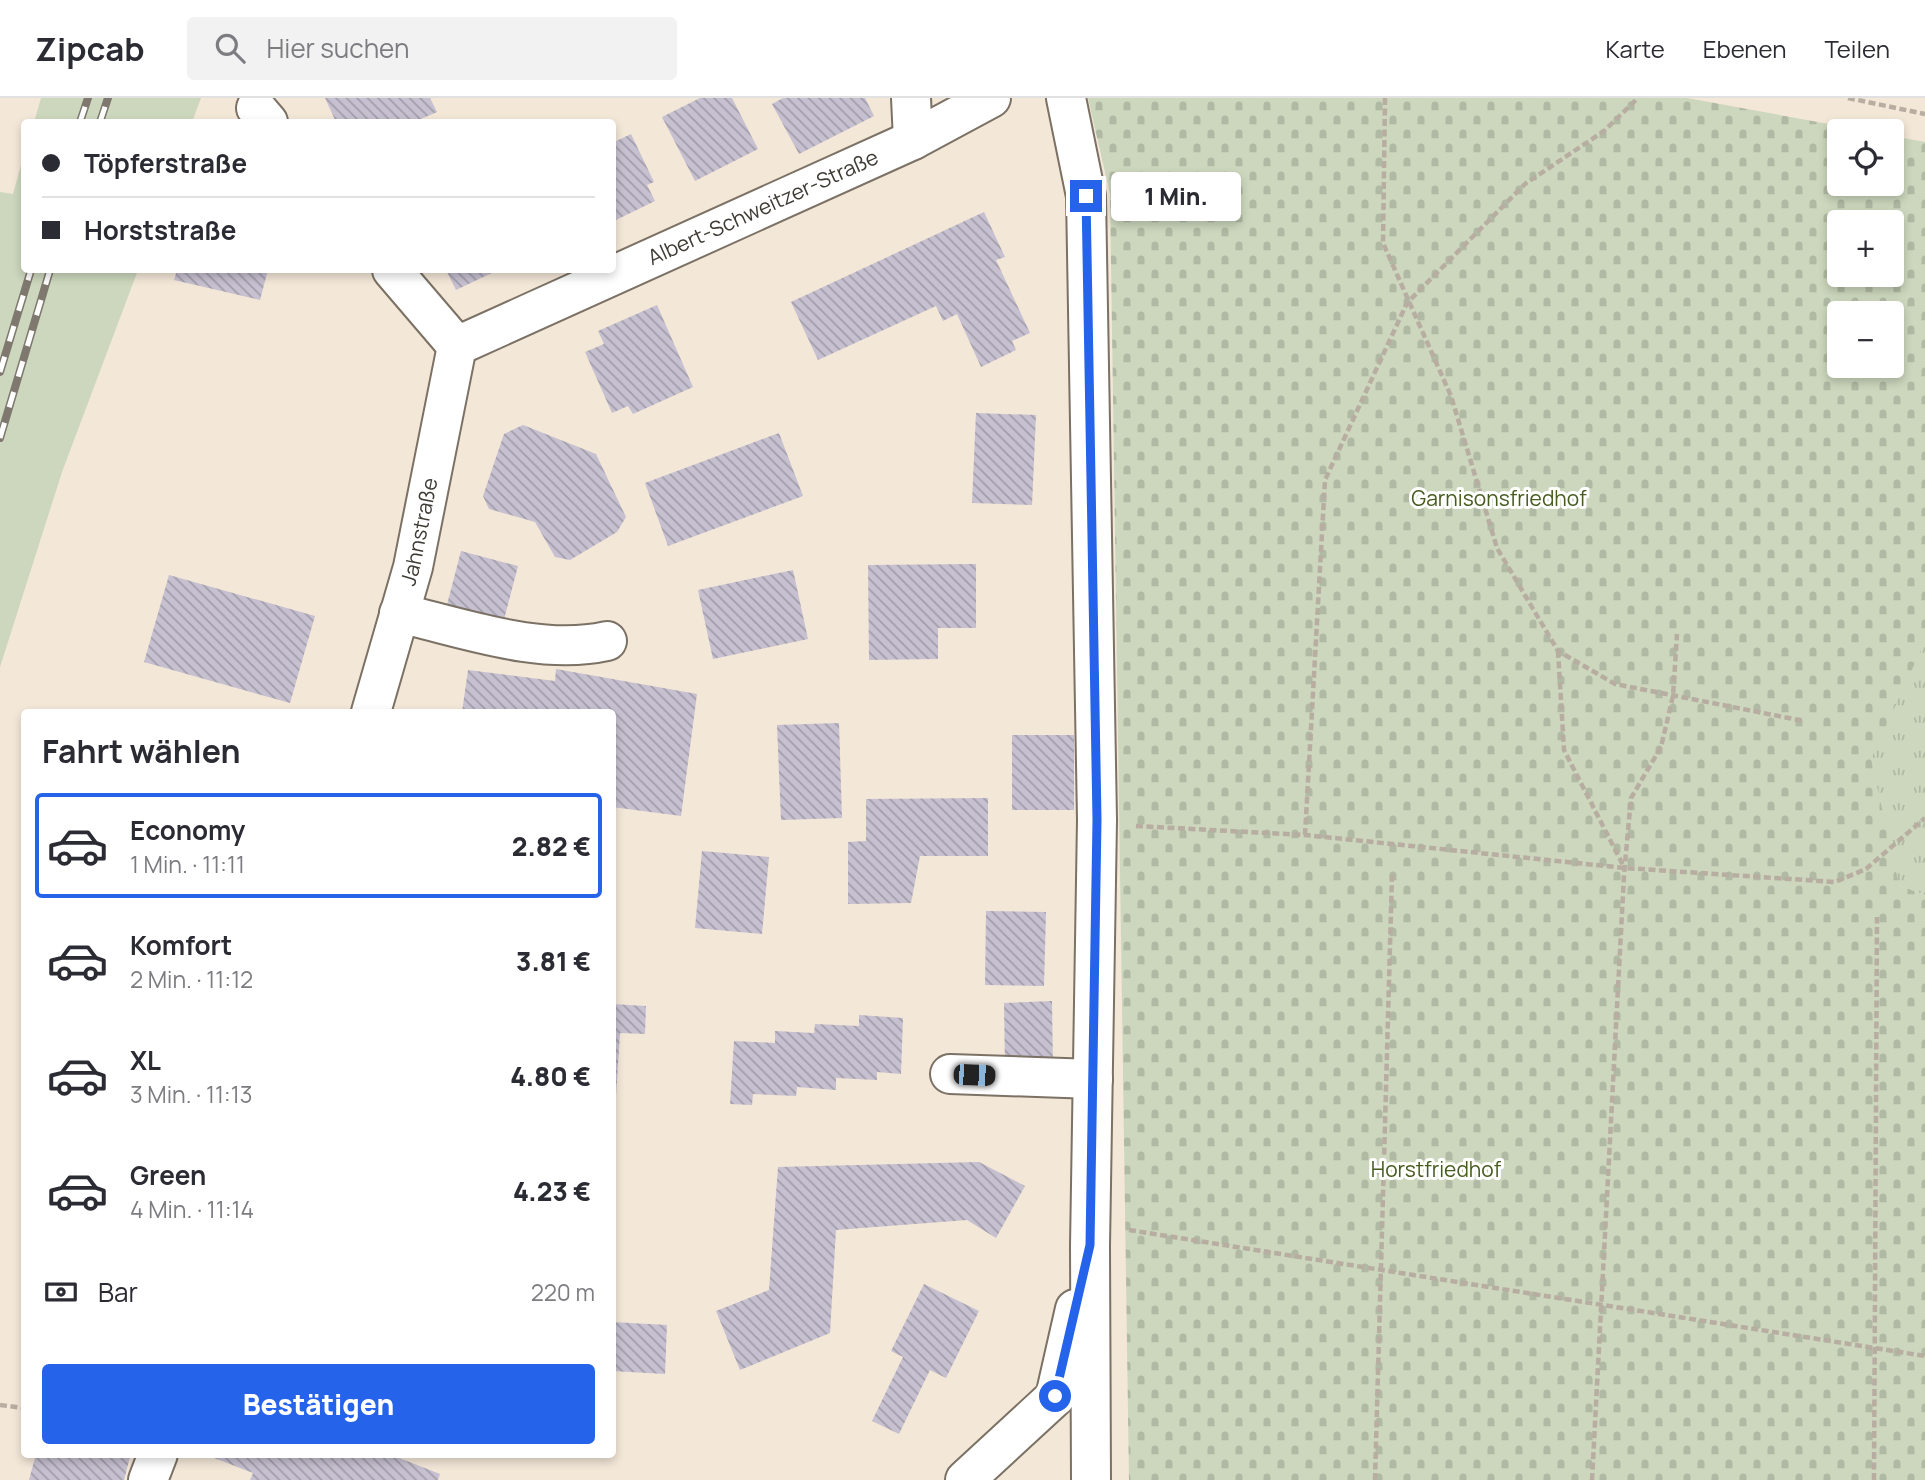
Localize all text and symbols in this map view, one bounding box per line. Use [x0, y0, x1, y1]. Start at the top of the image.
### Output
search box [187, 17, 677, 80]
text: Zipcab [35, 26, 145, 71]
icon: search [211, 29, 249, 67]
text: Hier suchen [267, 30, 409, 66]
text: Karte [1605, 32, 1665, 65]
text: Ebenen [1703, 32, 1786, 65]
text: Teilen [1824, 32, 1890, 65]
map controls [1827, 119, 1904, 378]
button: locate [1827, 119, 1904, 196]
street label: Albert-Schweitzer-Straße [643, 143, 883, 271]
text: Töpferstraße [84, 145, 247, 181]
callout: 1 Min. [1110, 172, 1240, 220]
route end [1070, 180, 1102, 212]
text: 1 Min. [1144, 180, 1208, 212]
button: + [1827, 210, 1904, 287]
text: Horststraße [84, 212, 237, 248]
button: − [1827, 301, 1904, 378]
street label: Jahnstraße [393, 475, 443, 589]
park label: Garnisonsfriedhof [1411, 484, 1587, 512]
text: Fahrt wählen [42, 729, 241, 773]
text: Economy [130, 812, 245, 848]
icon: car [46, 814, 109, 877]
text: 2.82 € [512, 828, 591, 864]
text: 1 Min. · 11:11 [130, 848, 245, 880]
text: Komfort [130, 927, 232, 963]
icon: car [46, 929, 109, 992]
text: 3.81 € [516, 943, 591, 979]
text: 2 Min. · 11:12 [130, 963, 253, 995]
text: XL [130, 1042, 161, 1078]
icon: car [46, 1044, 109, 1107]
text: 4.80 € [510, 1058, 591, 1094]
car [953, 1064, 996, 1086]
text: 3 Min. · 11:13 [130, 1078, 252, 1110]
park label: Horstfriedhof [1371, 1155, 1502, 1183]
text: Green [130, 1157, 206, 1193]
icon: car [46, 1159, 109, 1222]
text: 4.23 € [513, 1173, 591, 1209]
text: 4 Min. · 11:14 [130, 1193, 254, 1225]
icon: cash [42, 1273, 80, 1311]
text: Bar [98, 1274, 138, 1310]
text: 220 m [531, 1276, 595, 1308]
button: Bestätigen [42, 1364, 595, 1444]
route start [1039, 1380, 1071, 1412]

